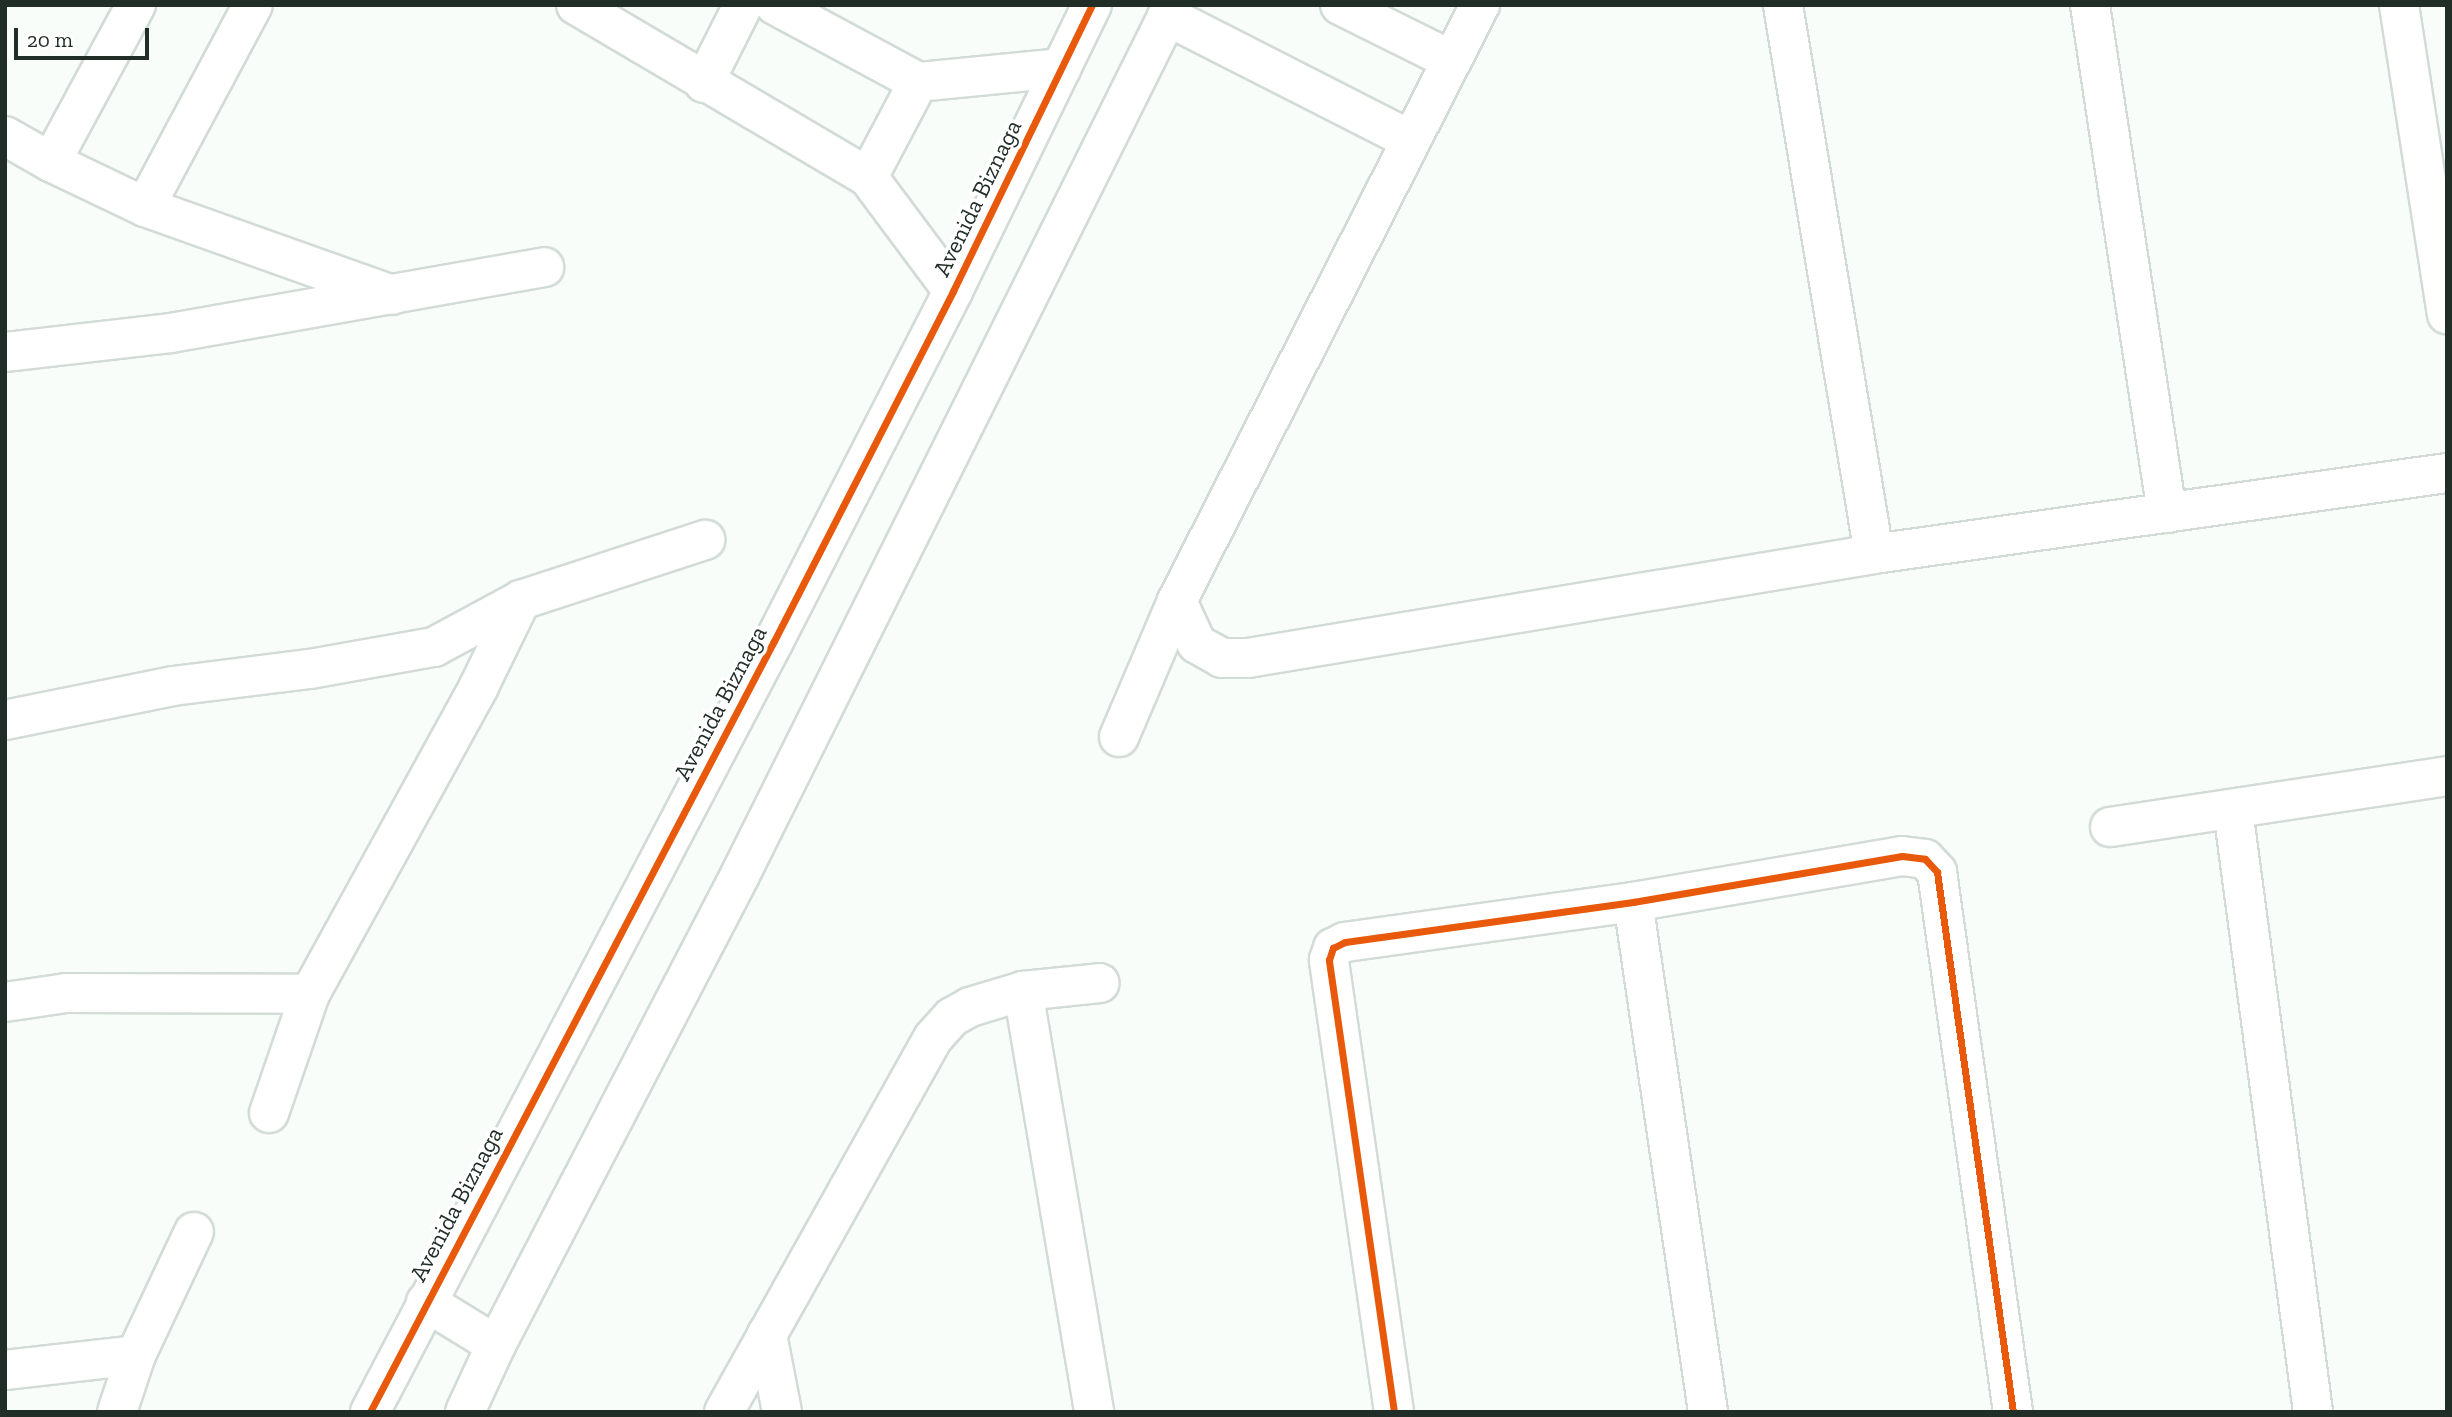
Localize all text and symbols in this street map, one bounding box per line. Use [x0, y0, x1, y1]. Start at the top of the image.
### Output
scale bar [18, 14, 152, 58]
text: 20 m [27, 27, 73, 52]
street label: Avenida Biznaga [927, 115, 1027, 281]
street label: Avenida Biznaga [667, 621, 773, 785]
street label: Avenida Biznaga [403, 1122, 509, 1286]

